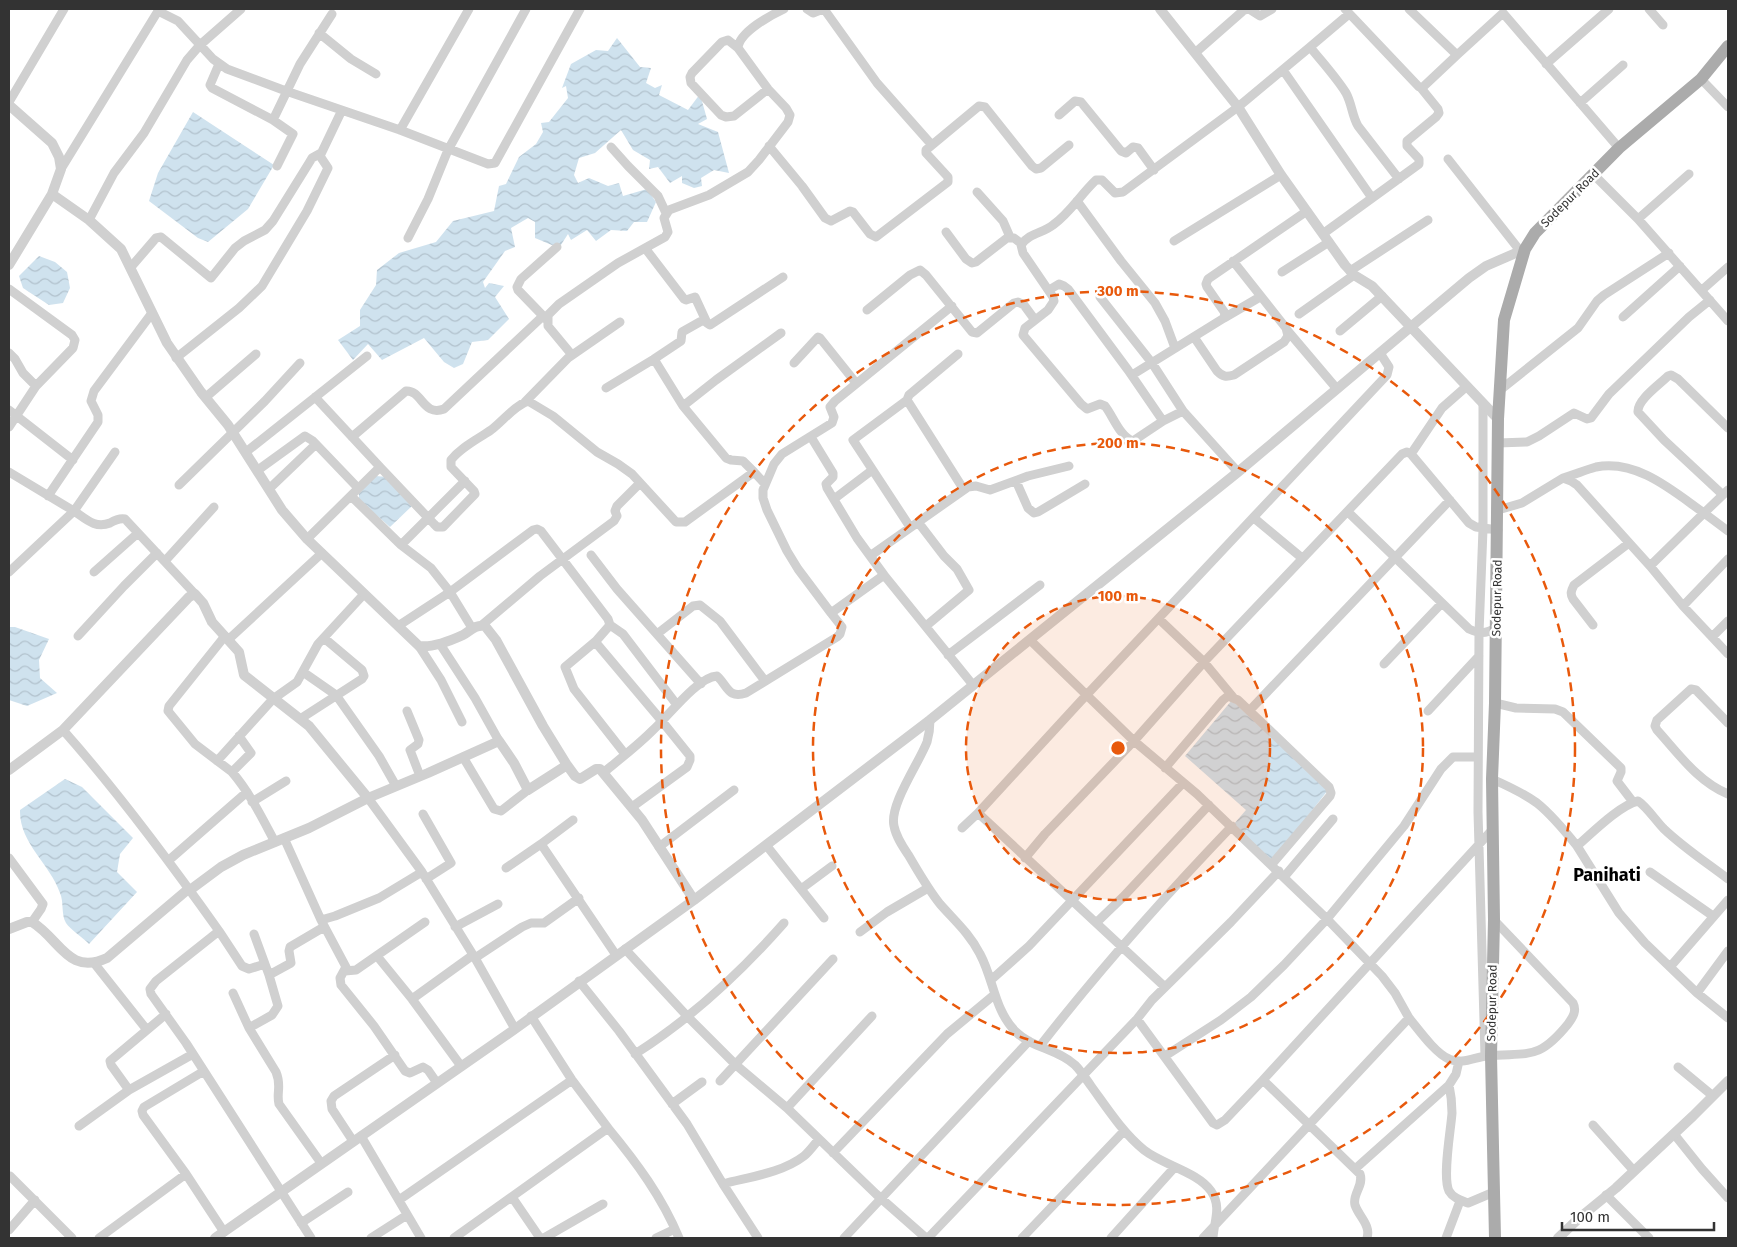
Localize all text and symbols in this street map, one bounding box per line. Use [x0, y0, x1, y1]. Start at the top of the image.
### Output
street label: Sodepur Road [1538, 166, 1602, 230]
text: 300 m [1096, 282, 1139, 300]
text: 200 m [1097, 434, 1139, 452]
street label: Sodepur Road [1489, 559, 1505, 637]
text: 100 m [1098, 587, 1138, 605]
centre of rings [1109, 739, 1127, 757]
district label: Panihati [1573, 864, 1641, 886]
street label: Sodepur Road [1484, 964, 1500, 1042]
scale bar [1562, 1200, 1714, 1232]
text: 100 m [1570, 1208, 1610, 1226]

